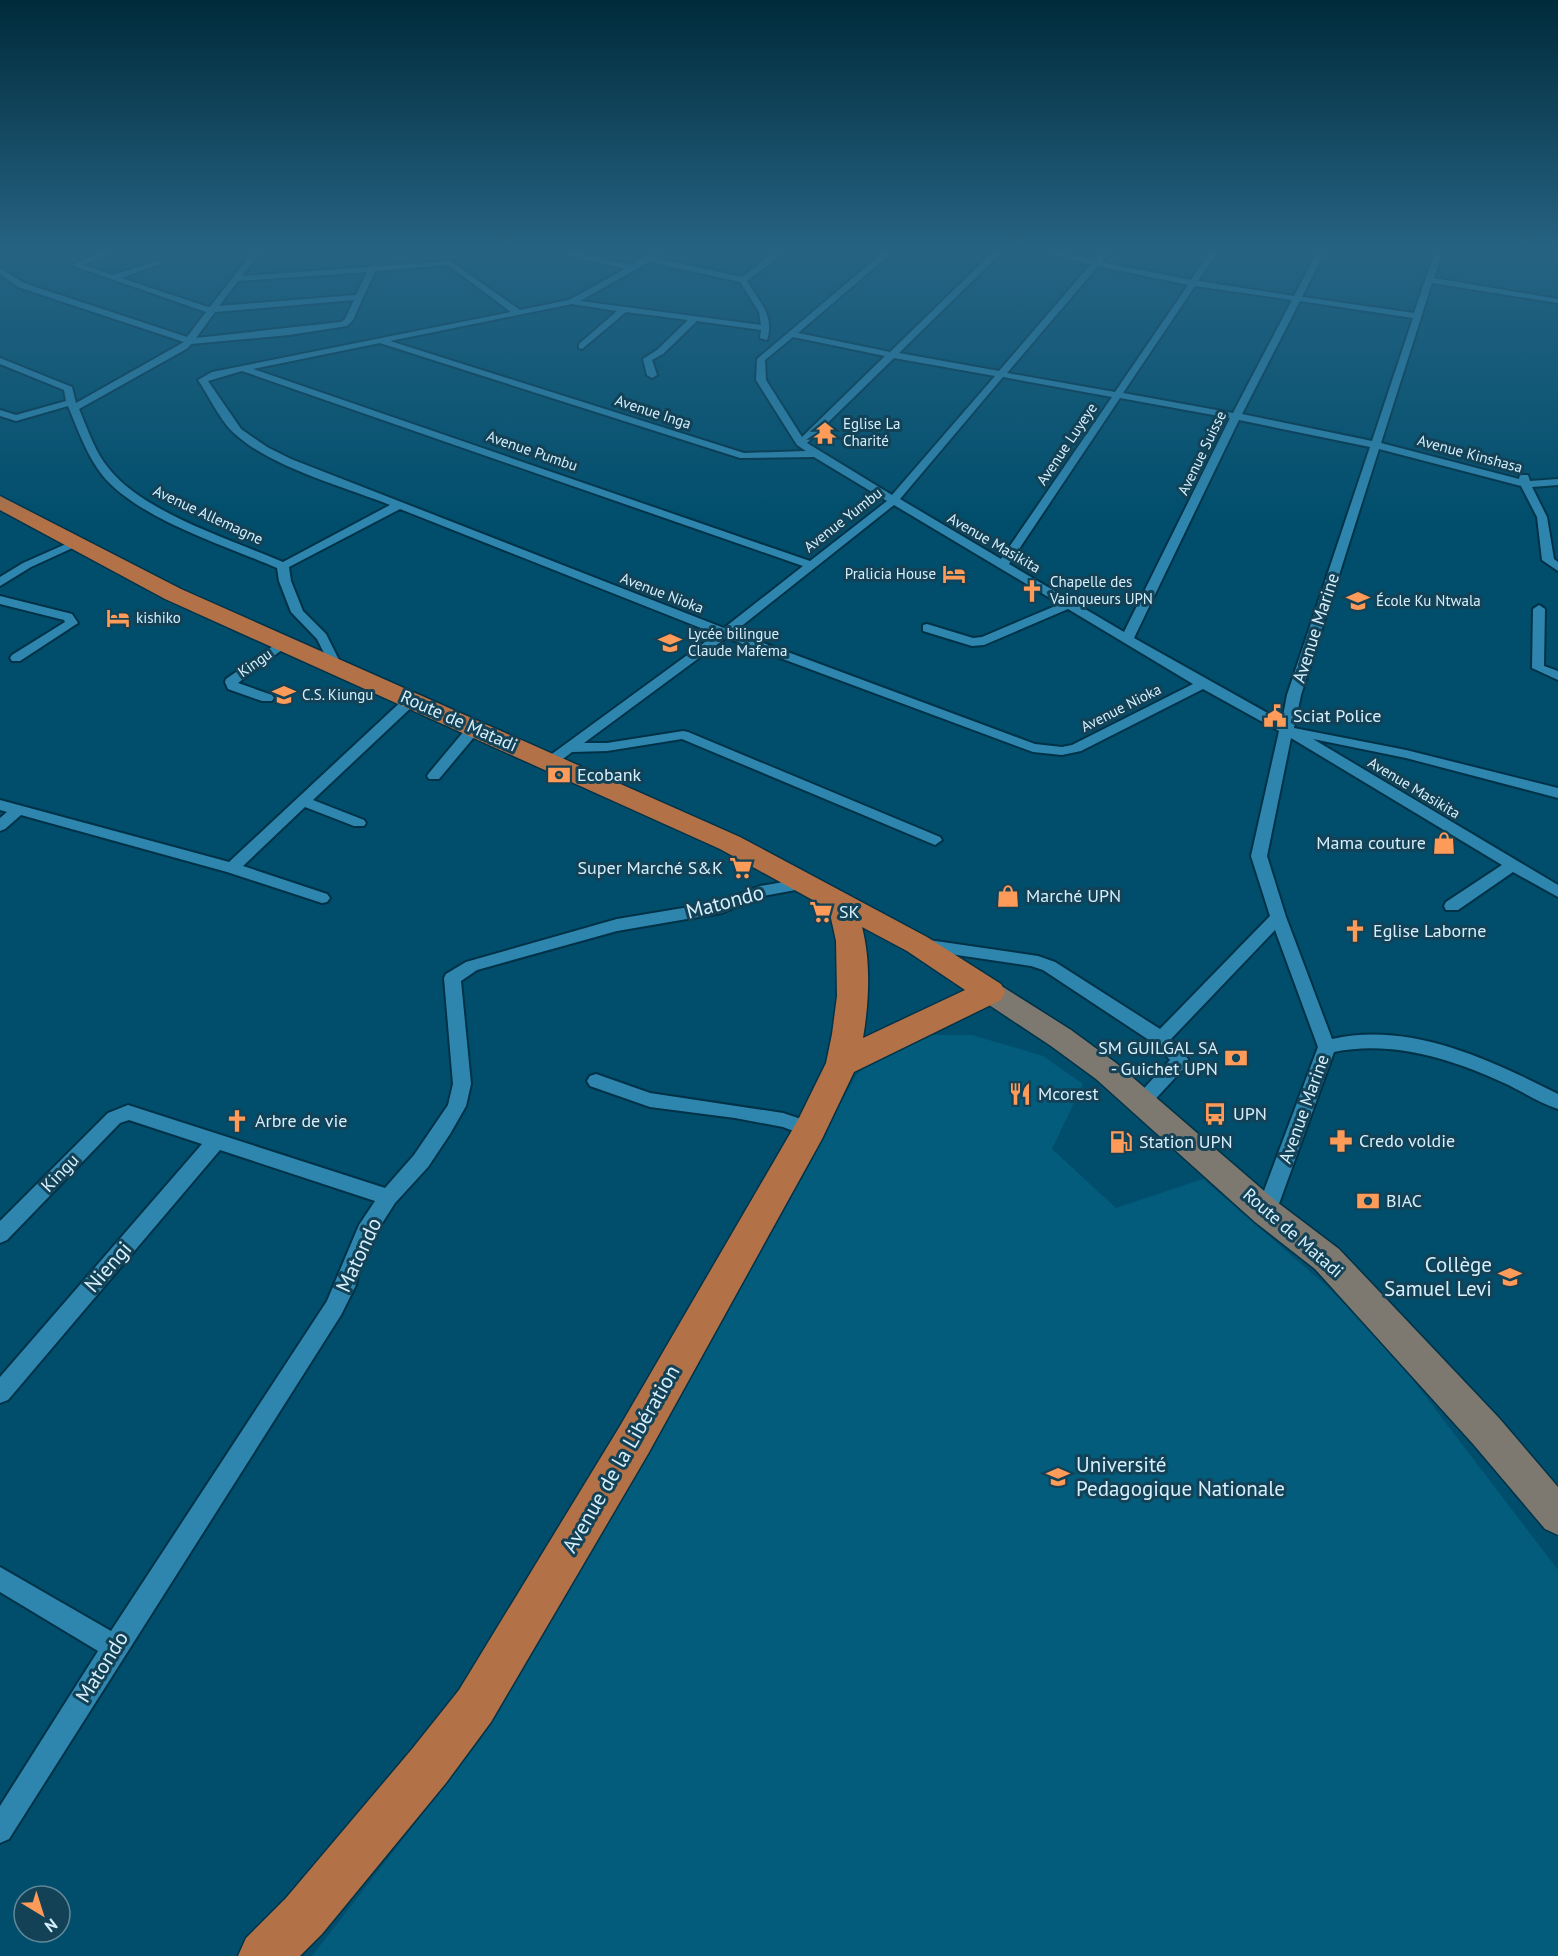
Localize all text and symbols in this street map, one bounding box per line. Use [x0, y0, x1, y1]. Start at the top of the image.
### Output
street label: Avenue Inga [613, 390, 694, 433]
street label: Avenue Luyeye [1032, 399, 1101, 488]
street label: Avenue Suisse [1173, 408, 1230, 498]
place label: Eglise La Charité [843, 414, 900, 450]
temple icon: Eglise La Charité [812, 420, 838, 446]
street label: Avenue Pumbu [484, 426, 580, 475]
street label: Avenue Kinshasa [1416, 430, 1525, 477]
street label: Avenue Allemagne [150, 481, 266, 548]
street label: Avenue Yumbu [800, 483, 886, 556]
street label: Avenue Masikita [944, 508, 1044, 577]
hotel icon: Pralicia House [941, 561, 967, 587]
place label: Pralicia House [845, 564, 936, 583]
street label: Avenue Nioka [618, 568, 706, 617]
street label: Avenue Marine [1287, 570, 1344, 686]
place label: Chapelle des Vainqueurs UPN [1049, 572, 1153, 608]
church icon: Chapelle des Vainqueurs UPN [1019, 578, 1045, 604]
school or university icon: École Ku Ntwala [1345, 588, 1371, 614]
place label: École Ku Ntwala [1376, 591, 1481, 610]
hotel icon: kishiko [105, 605, 131, 631]
place label: kishiko [136, 608, 181, 627]
place label: Lycée bilingue Claude Mafema [688, 624, 787, 660]
school or university icon: Lycée bilingue Claude Mafema [657, 630, 683, 656]
street label: Kingu [234, 644, 276, 681]
street label: Avenue Nioka [1077, 679, 1164, 736]
school or university icon: C.S. Kiungu [271, 682, 297, 708]
place label: C.S. Kiungu [302, 685, 373, 704]
street label: Route de Matadi [397, 685, 521, 757]
public building icon: Sciat Police [1262, 703, 1288, 729]
place label: Sciat Police [1293, 704, 1381, 727]
street label: Avenue Masikita [1365, 753, 1464, 823]
bank icon: Ecobank [546, 762, 572, 788]
place label: Ecobank [577, 763, 641, 786]
shop icon: Mama couture [1431, 830, 1457, 856]
place label: Mama couture [1316, 831, 1426, 854]
supermarket icon: Super Marché S&K [728, 855, 754, 881]
place label: Super Marché S&K [578, 856, 723, 879]
street label: Matondo [683, 878, 767, 925]
shop icon: Marché UPN [995, 883, 1021, 909]
place label: Marché UPN [1026, 884, 1121, 907]
supermarket icon: SK [808, 899, 834, 925]
place label: SK [839, 900, 860, 923]
church icon: Eglise Laborne [1342, 918, 1368, 944]
place label: Eglise Laborne [1373, 919, 1486, 942]
place label: SM GUILGAL SA - Guichet UPN [1098, 1036, 1218, 1080]
bank icon: SM GUILGAL SA - Guichet UPN [1223, 1045, 1249, 1071]
street label: Avenue Marine [1273, 1051, 1334, 1166]
restaurant icon: Mcorest [1007, 1081, 1033, 1107]
place label: Mcorest [1038, 1082, 1099, 1105]
bus stop icon: UPN [1202, 1101, 1228, 1127]
place label: UPN [1233, 1102, 1267, 1125]
church icon: Arbre de vie [224, 1108, 250, 1134]
place label: Arbre de vie [255, 1109, 347, 1132]
pharmacy icon: Credo voldie [1328, 1128, 1354, 1154]
fuel station icon: Station UPN [1108, 1129, 1134, 1155]
place label: Credo voldie [1359, 1129, 1455, 1152]
place label: Station UPN [1139, 1130, 1233, 1153]
street label: Kingu [36, 1148, 84, 1197]
street label: Route de Matadi [1238, 1183, 1348, 1282]
bank icon: BIAC [1355, 1188, 1381, 1214]
place label: BIAC [1386, 1189, 1422, 1212]
street label: Matondo [330, 1213, 388, 1296]
street label: Niengi [78, 1236, 137, 1298]
place label: Collège Samuel Levi [1384, 1251, 1492, 1302]
school or university icon: Collège Samuel Levi [1497, 1264, 1523, 1290]
street label: Avenue de la Libération [556, 1360, 685, 1558]
place label: Université Pedagogique Nationale [1076, 1451, 1285, 1502]
school or university icon: Université Pedagogique Nationale [1045, 1464, 1071, 1490]
street label: Matondo [69, 1626, 134, 1707]
north arrow [12, 1884, 72, 1944]
text: N [41, 1915, 62, 1937]

